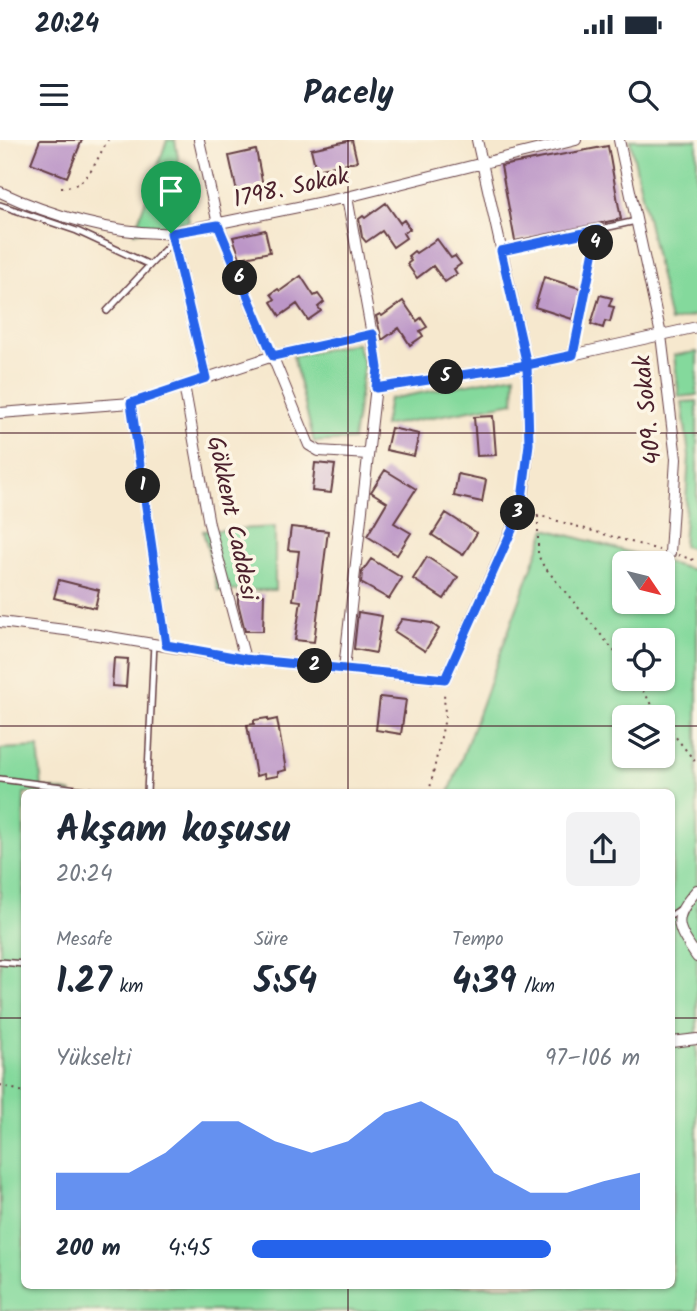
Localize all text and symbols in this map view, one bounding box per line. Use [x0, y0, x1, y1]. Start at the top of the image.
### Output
text: 20:24 [35, 4, 99, 46]
text: Pacely [303, 69, 394, 120]
icon: menu [35, 76, 73, 114]
icon: search [624, 76, 662, 114]
street label: 1798. Sokak [230, 157, 354, 220]
pin [141, 161, 201, 233]
icon: arrive [152, 172, 190, 210]
pin: 4 [578, 226, 614, 260]
text: 4 [590, 227, 601, 257]
pin: 6 [222, 260, 258, 296]
text: 6 [234, 262, 245, 292]
street label: 409. Sokak [623, 353, 674, 466]
pin: 5 [428, 359, 464, 394]
text: 5 [441, 361, 450, 391]
street label: Gökkent Caddesi [195, 433, 268, 605]
pin: 1 [125, 468, 160, 504]
text: 1 [140, 470, 145, 500]
pin: 3 [500, 496, 536, 530]
text: 3 [512, 497, 523, 527]
north arrow [612, 551, 676, 614]
map controls [612, 551, 675, 768]
button: locate [612, 628, 675, 691]
pin: 2 [298, 648, 332, 684]
text: 2 [309, 650, 320, 680]
button: layers [612, 705, 675, 768]
text: Akşam koşusu [56, 801, 290, 861]
button: share [566, 812, 640, 886]
text: 20:24 [56, 857, 113, 893]
text: Mesafe [56, 925, 112, 955]
text: Süre [254, 925, 288, 955]
text: Tempo [452, 925, 504, 955]
text: 1.27 [56, 955, 112, 1011]
text: 5:54 [254, 955, 317, 1011]
text: 4:39 [452, 955, 517, 1011]
text: km [112, 972, 143, 1002]
text: /km [517, 972, 555, 1002]
text: Yükselti [56, 1041, 131, 1077]
text: 97–106 m [545, 1041, 640, 1077]
text: 200 m [56, 1231, 121, 1267]
text: 4:45 [168, 1231, 211, 1267]

